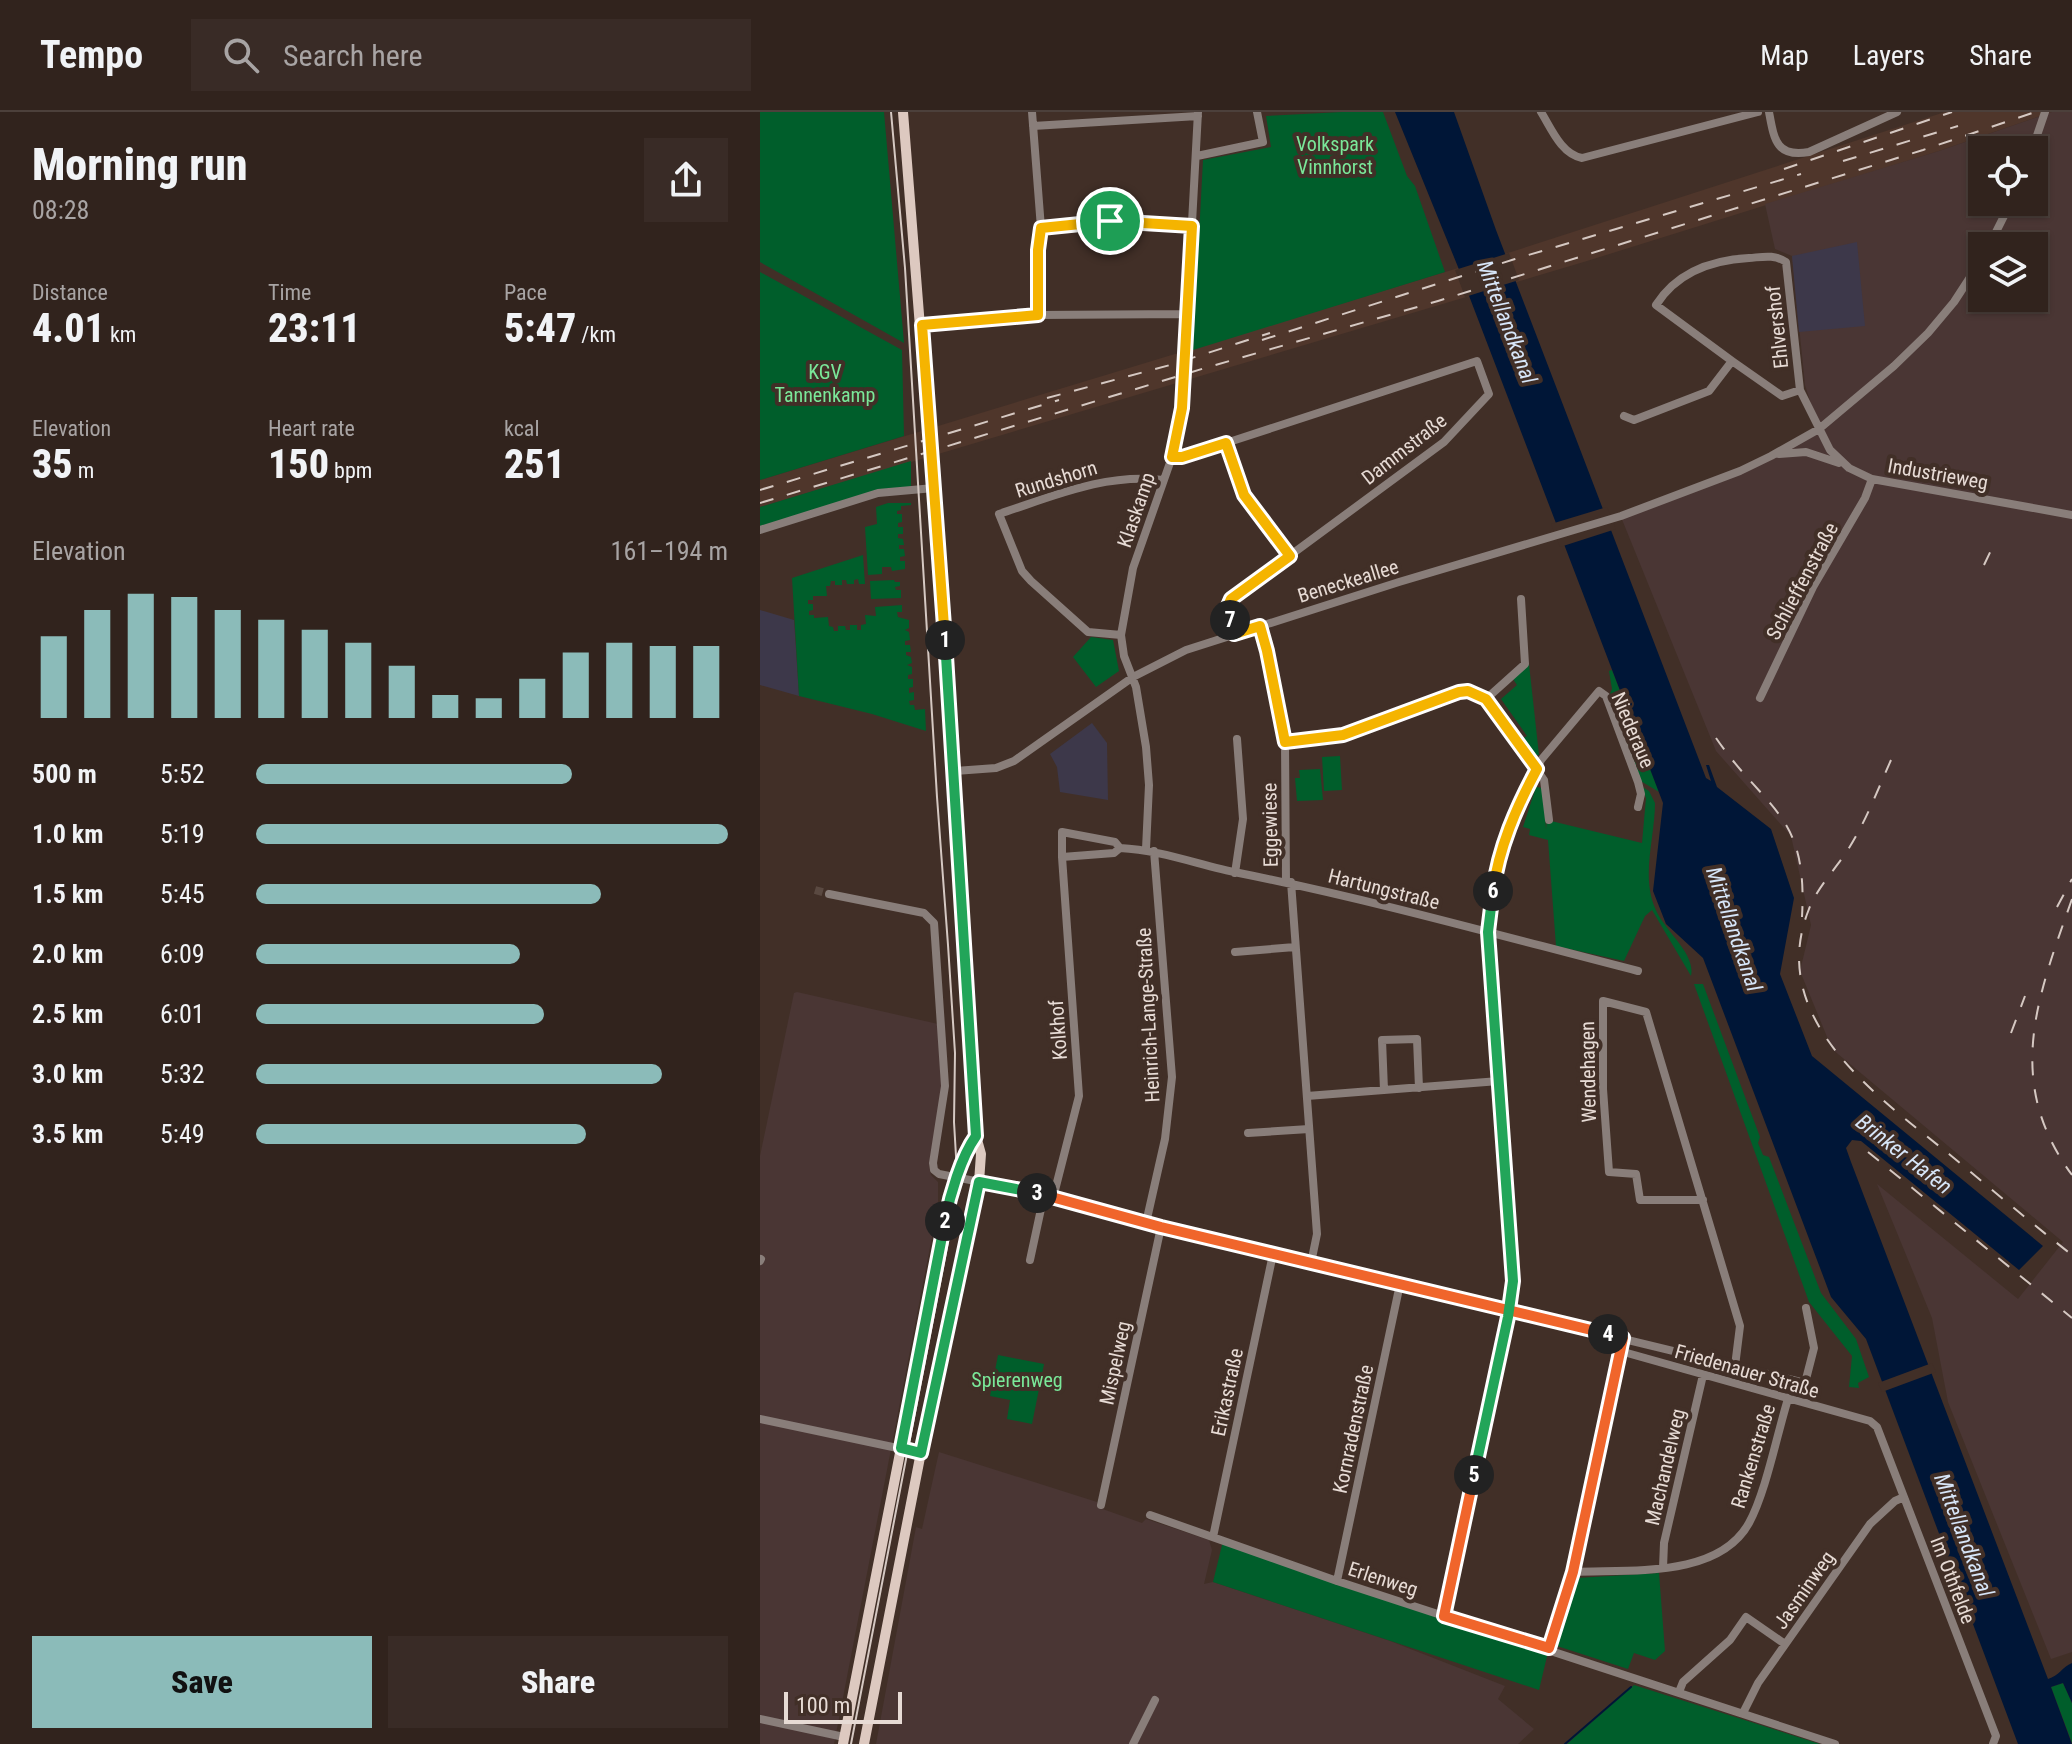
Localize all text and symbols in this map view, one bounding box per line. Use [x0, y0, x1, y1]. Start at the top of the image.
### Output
search box [191, 19, 751, 91]
text: Tempo [40, 33, 143, 77]
icon: search [219, 33, 263, 77]
text: Search here [283, 38, 423, 73]
text: Map [1760, 39, 1809, 72]
text: Layers [1853, 39, 1925, 72]
text: Share [1969, 39, 2032, 72]
park label: Volkspark Vinnhorst [1296, 132, 1374, 179]
map controls [1968, 136, 2048, 312]
button: locate [1968, 136, 2048, 216]
button: share [644, 138, 728, 222]
text: Morning run [32, 139, 248, 191]
pin [1076, 187, 1144, 255]
text: 08:28 [32, 195, 89, 225]
icon: arrive [1088, 199, 1132, 243]
button: layers [1968, 232, 2048, 312]
water label: Mittellandkanal [1472, 257, 1542, 388]
text: Distance [32, 280, 108, 305]
text: Time [268, 280, 311, 305]
text: Pace [504, 280, 547, 305]
street label: Ehlvershof [1761, 284, 1793, 370]
text: 4.01 [32, 305, 105, 352]
text: 23:11 [268, 305, 361, 352]
text: 5:47 [504, 305, 576, 352]
text: km [105, 322, 136, 347]
text: /km [576, 322, 616, 347]
park label: KGV Tannenkamp [775, 360, 875, 407]
street label: Dammstraße [1357, 408, 1451, 490]
text: Elevation [32, 416, 111, 441]
text: Heart rate [268, 416, 355, 441]
text: kcal [504, 416, 539, 441]
text: 35 [32, 441, 73, 488]
text: 150 [268, 441, 329, 488]
text: 251 [504, 441, 565, 488]
street label: Industrieweg [1886, 453, 1990, 495]
street label: Rundshorn [1012, 455, 1100, 503]
text: m [73, 458, 94, 483]
text: bpm [329, 458, 372, 483]
street label: Klaskamp [1112, 469, 1160, 551]
street label: Schlieffenstraße [1761, 518, 1843, 644]
text: Elevation [32, 536, 126, 566]
text: 161–194 m [611, 536, 728, 566]
street label: Beneckeallee [1295, 554, 1401, 608]
pin: 7 [1210, 600, 1250, 640]
text: 7 [1224, 607, 1236, 632]
pin: 1 [925, 620, 965, 660]
text: 1 [939, 627, 951, 652]
street label: Niederaue [1606, 688, 1660, 772]
text: 500 m [32, 759, 97, 789]
text: 5:52 [160, 759, 205, 789]
street label: Eggewiese [1257, 783, 1283, 867]
text: 1.0 km [32, 819, 104, 849]
text: 5:19 [160, 819, 205, 849]
street label: Hartungstraße [1326, 864, 1442, 914]
water label: Mittellandkanal [1701, 864, 1767, 996]
pin: 6 [1473, 871, 1513, 911]
text: 6 [1487, 878, 1499, 903]
text: 1.5 km [32, 879, 104, 909]
text: 5:45 [160, 879, 205, 909]
street label: Heinrich-Lange-Straße [1131, 927, 1165, 1103]
text: 2.0 km [32, 939, 104, 969]
text: 6:09 [160, 939, 205, 969]
street label: Kolkhof [1044, 998, 1072, 1061]
text: 2.5 km [32, 999, 104, 1029]
text: 6:01 [160, 999, 205, 1029]
street label: Wendehagen [1575, 1021, 1601, 1123]
text: 3.0 km [32, 1059, 104, 1089]
text: 5:32 [160, 1059, 205, 1089]
water label: Brinker Hafen [1851, 1109, 1957, 1199]
text: 3.5 km [32, 1119, 104, 1149]
text: 5:49 [160, 1119, 205, 1149]
pin: 3 [1017, 1173, 1057, 1213]
text: 3 [1031, 1180, 1043, 1205]
pin: 2 [925, 1201, 965, 1241]
text: 2 [939, 1208, 951, 1233]
pin: 4 [1588, 1314, 1628, 1354]
street label: Mispelweg [1094, 1319, 1136, 1407]
text: 4 [1602, 1321, 1614, 1346]
street label: Friedenauer Straße [1672, 1339, 1822, 1403]
street label: Erikastraße [1206, 1346, 1248, 1438]
street label: Kornradenstraße [1328, 1362, 1378, 1496]
park label: Spierenweg [971, 1368, 1063, 1392]
street label: Rankenstraße [1726, 1401, 1780, 1511]
street label: Machandelweg [1640, 1406, 1690, 1528]
pin: 5 [1454, 1455, 1494, 1495]
text: 5 [1468, 1462, 1480, 1487]
water label: Mittellandkanal [1929, 1470, 1999, 1601]
street label: Im Othfelde [1925, 1533, 1981, 1627]
street label: Jasminweg [1768, 1546, 1840, 1634]
street label: Erlenweg [1345, 1556, 1421, 1602]
button: Save [32, 1636, 372, 1728]
button: Share [388, 1636, 728, 1728]
scale bar [784, 1688, 902, 1724]
text: 100 m [796, 1693, 850, 1718]

